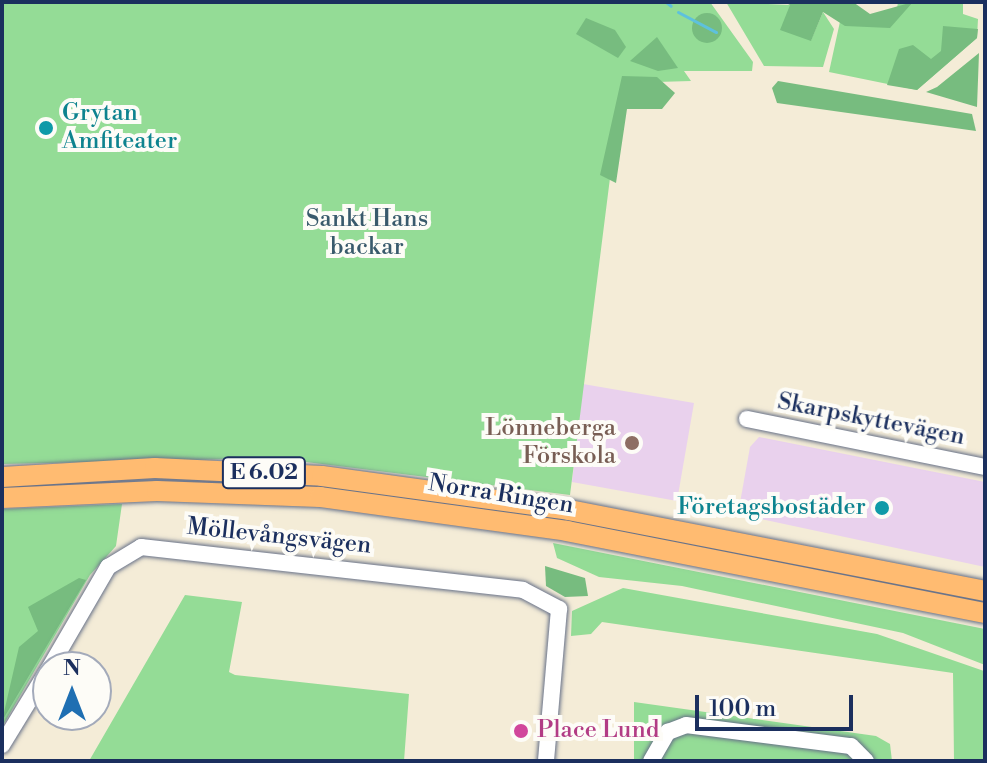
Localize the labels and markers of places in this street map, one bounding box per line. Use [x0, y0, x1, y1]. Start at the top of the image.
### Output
place label: Grytan Amfiteater [62, 100, 177, 156]
marker: Grytan Amfiteater [37, 119, 55, 137]
place label: Lönneberga Förskola [485, 415, 616, 471]
marker: Lönneberga Förskola [623, 434, 641, 452]
place label: Företagsbostäder [677, 494, 866, 522]
marker: Företagsbostäder [873, 499, 891, 517]
place label: Place Lund [537, 717, 659, 745]
marker: Place Lund [512, 722, 530, 740]

